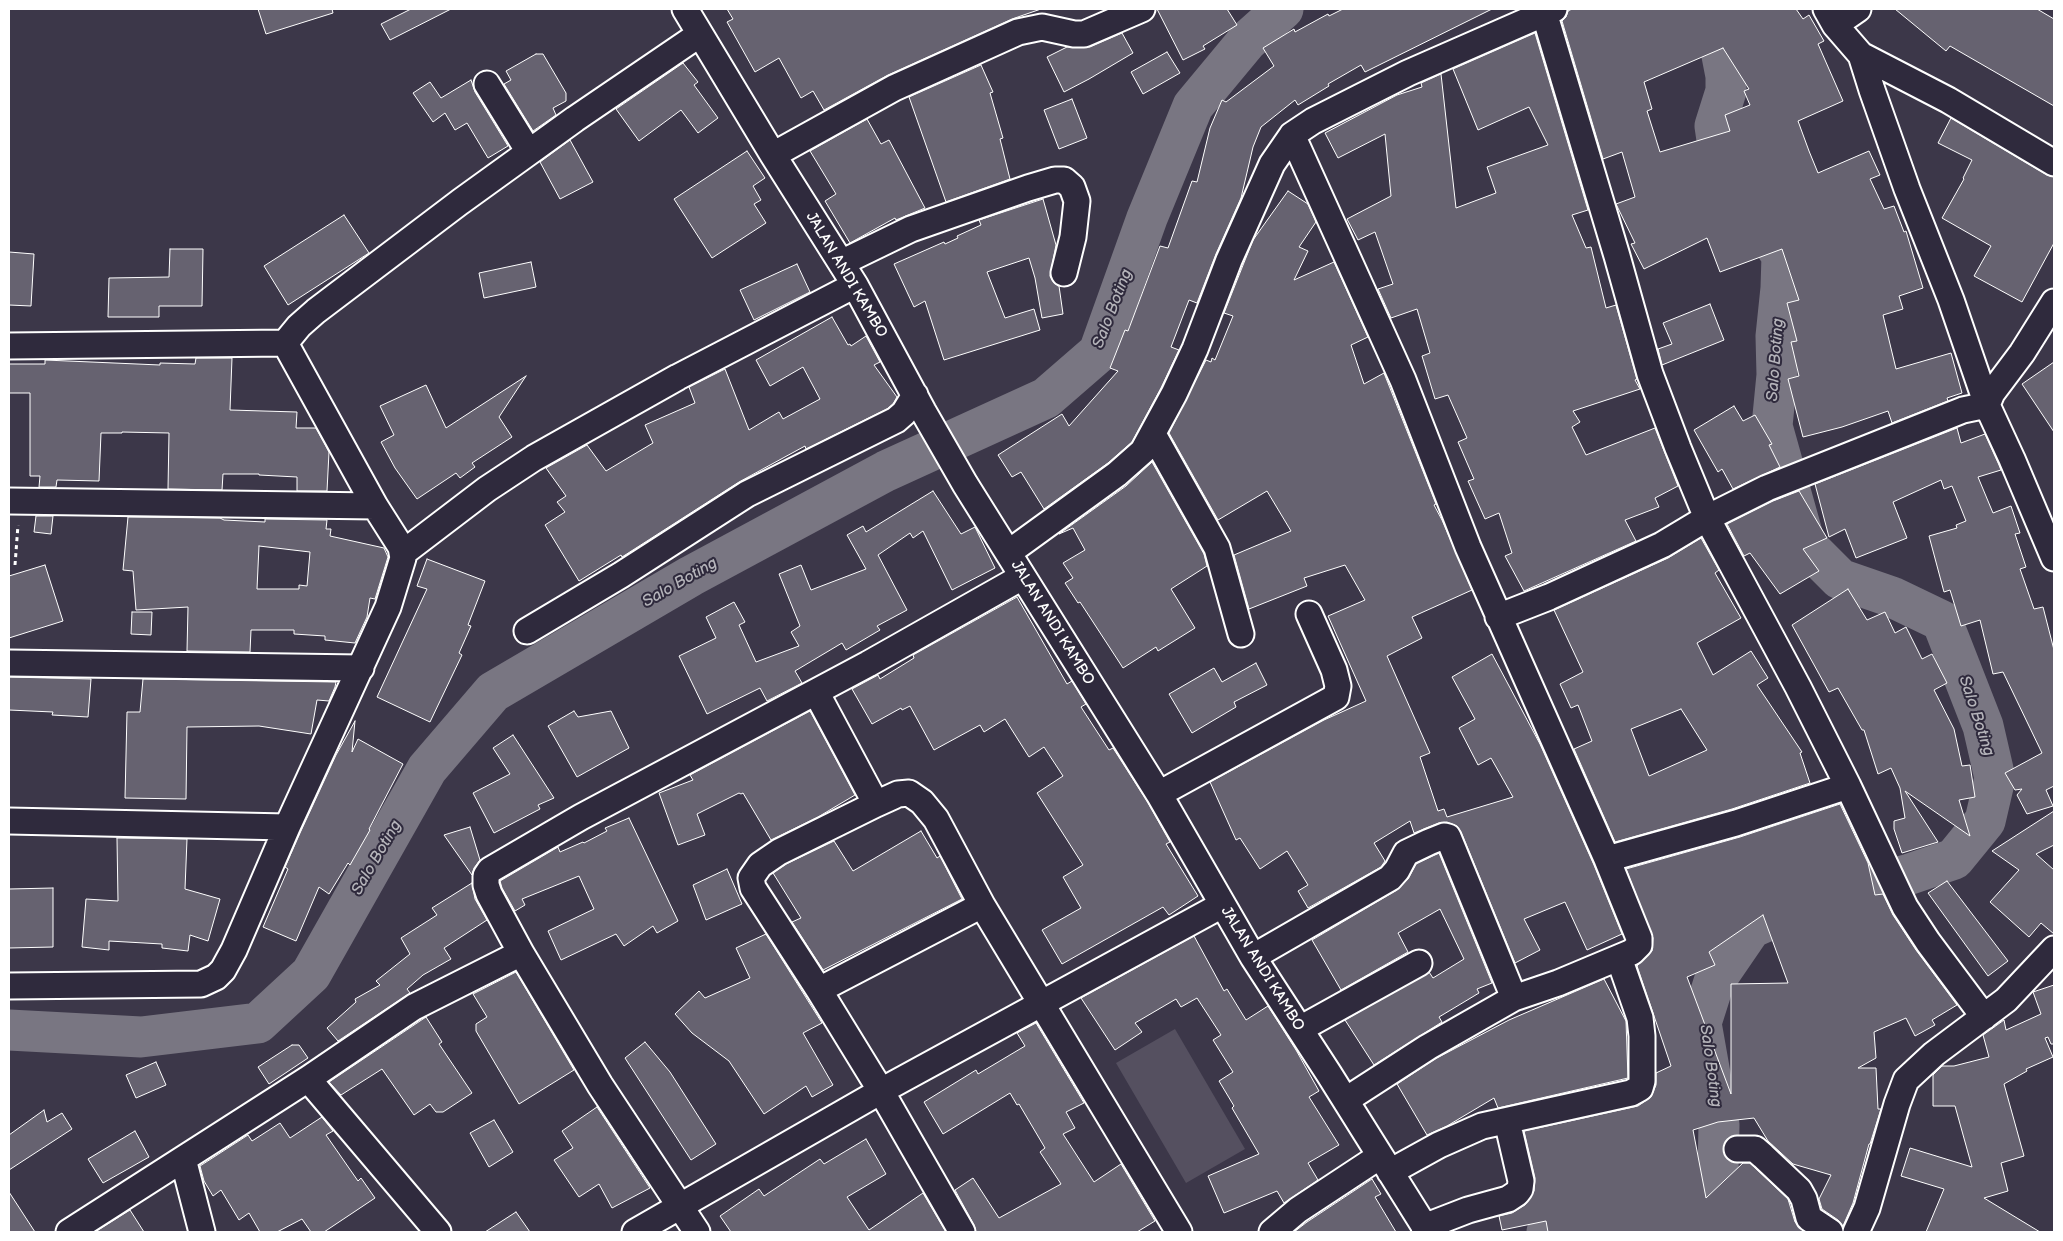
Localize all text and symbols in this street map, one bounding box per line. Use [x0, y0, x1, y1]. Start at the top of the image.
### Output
street label: JALAN ANDI KAMBO [801, 209, 891, 341]
water label: Salo Boting [1089, 267, 1137, 351]
water label: Salo Boting [1764, 318, 1788, 402]
water label: Salo Boting [639, 554, 721, 612]
street label: JALAN ANDI KAMBO [1006, 558, 1098, 688]
water label: Salo Boting [1954, 673, 1998, 759]
water label: Salo Boting [348, 817, 406, 899]
street label: JALAN ANDI KAMBO [1216, 904, 1308, 1034]
water label: Salo Boting [1695, 1023, 1725, 1109]

